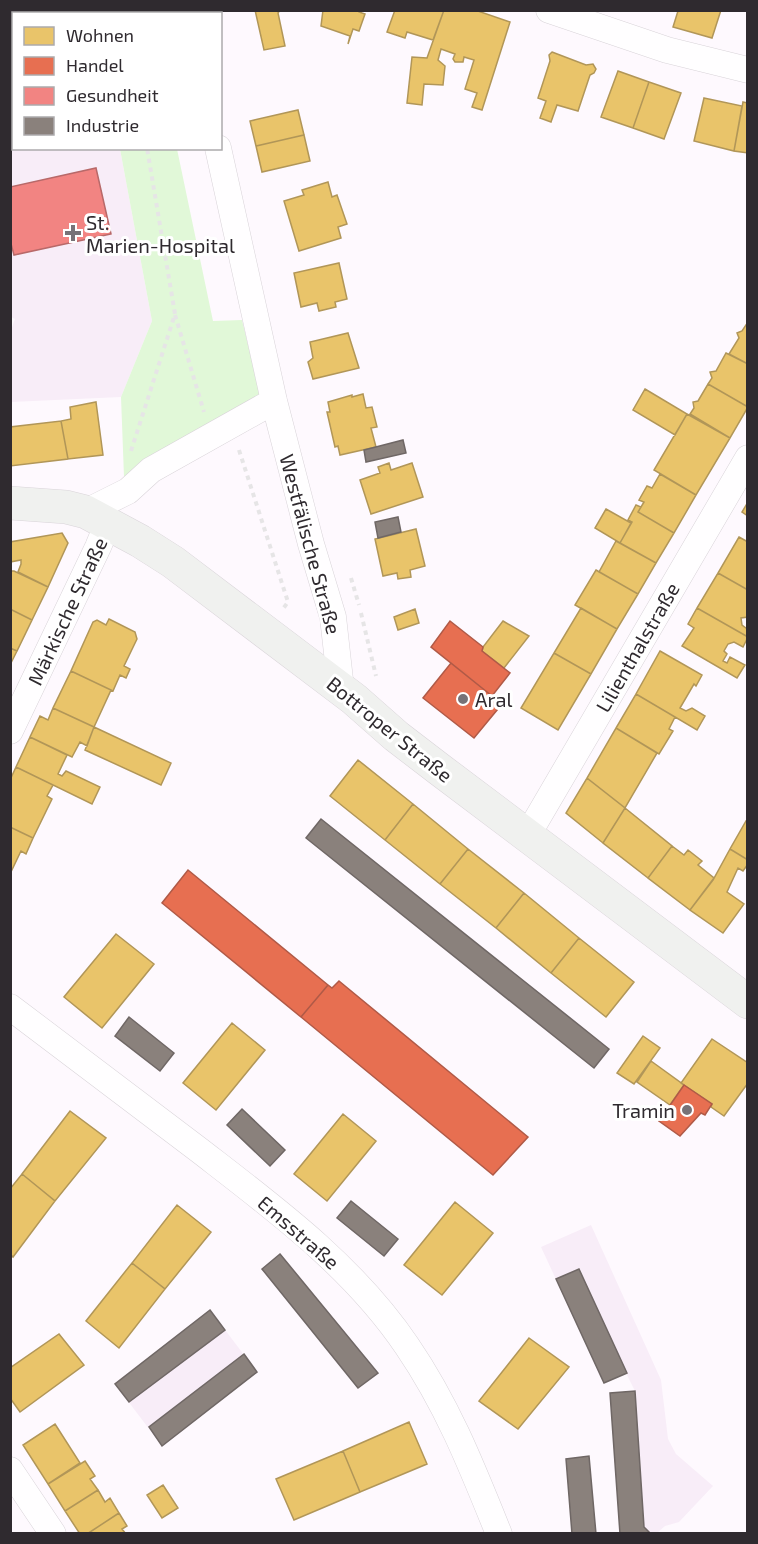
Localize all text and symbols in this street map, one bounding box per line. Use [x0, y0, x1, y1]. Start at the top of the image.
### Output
legend [12, 12, 222, 150]
text: Wohnen [66, 24, 134, 46]
text: Handel [66, 54, 124, 76]
text: Gesundheit [66, 84, 159, 106]
text: Industrie [66, 114, 139, 136]
place label: St. Marien-Hospital [86, 210, 235, 257]
marker: St. Marien-Hospital [64, 224, 82, 242]
street label: Westfälische Straße [275, 451, 347, 637]
street label: Märkische Straße [22, 533, 112, 689]
street label: Lilienthalstraße [590, 578, 684, 716]
street label: Bottroper Straße [322, 671, 458, 787]
place label: Aral [475, 687, 512, 711]
marker: Aral [456, 692, 470, 706]
place label: Tramin [612, 1098, 675, 1122]
marker: Tramin [680, 1103, 694, 1117]
street label: Emsstraße [253, 1190, 345, 1274]

